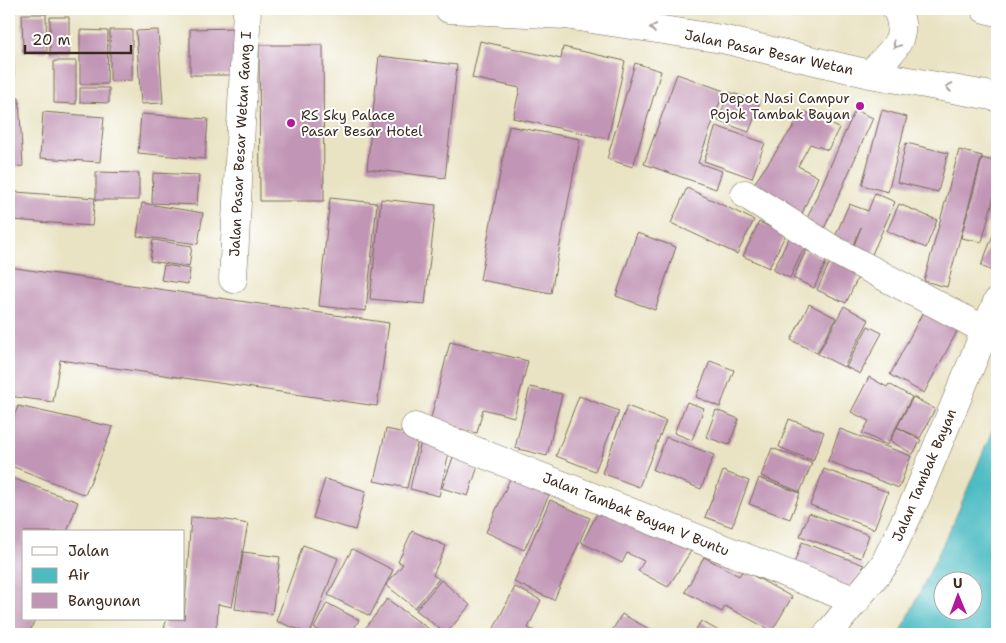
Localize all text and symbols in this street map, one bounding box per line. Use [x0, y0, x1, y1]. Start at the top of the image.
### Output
scale bar [25, 22, 131, 54]
one-way arrow [649, 24, 657, 34]
street label: Jalan Pasar Besar Wetan [683, 25, 855, 79]
text: 20 m [32, 30, 71, 50]
street label: Jalan Pasar Besar Wetan Gang I [225, 31, 255, 257]
one-way arrow [892, 40, 902, 49]
one-way arrow [945, 83, 954, 93]
place label: Depot Nasi Campur Pojok Tambak Bayan [710, 89, 850, 123]
marker: Depot Nasi Campur Pojok Tambak Bayan [854, 100, 866, 112]
place label: RS Sky Palace Pasar Besar Hotel [301, 106, 423, 140]
marker: RS Sky Palace Pasar Besar Hotel [285, 117, 297, 129]
street label: Jalan Tambak Bayan [888, 406, 960, 544]
street label: Jalan Tambak Bayan V Buntu [540, 468, 732, 560]
legend [22, 530, 185, 620]
text: Jalan [68, 541, 109, 561]
text: Air [68, 565, 90, 585]
north arrow [934, 570, 984, 620]
text: U [953, 574, 963, 592]
text: Bangunan [68, 591, 140, 611]

